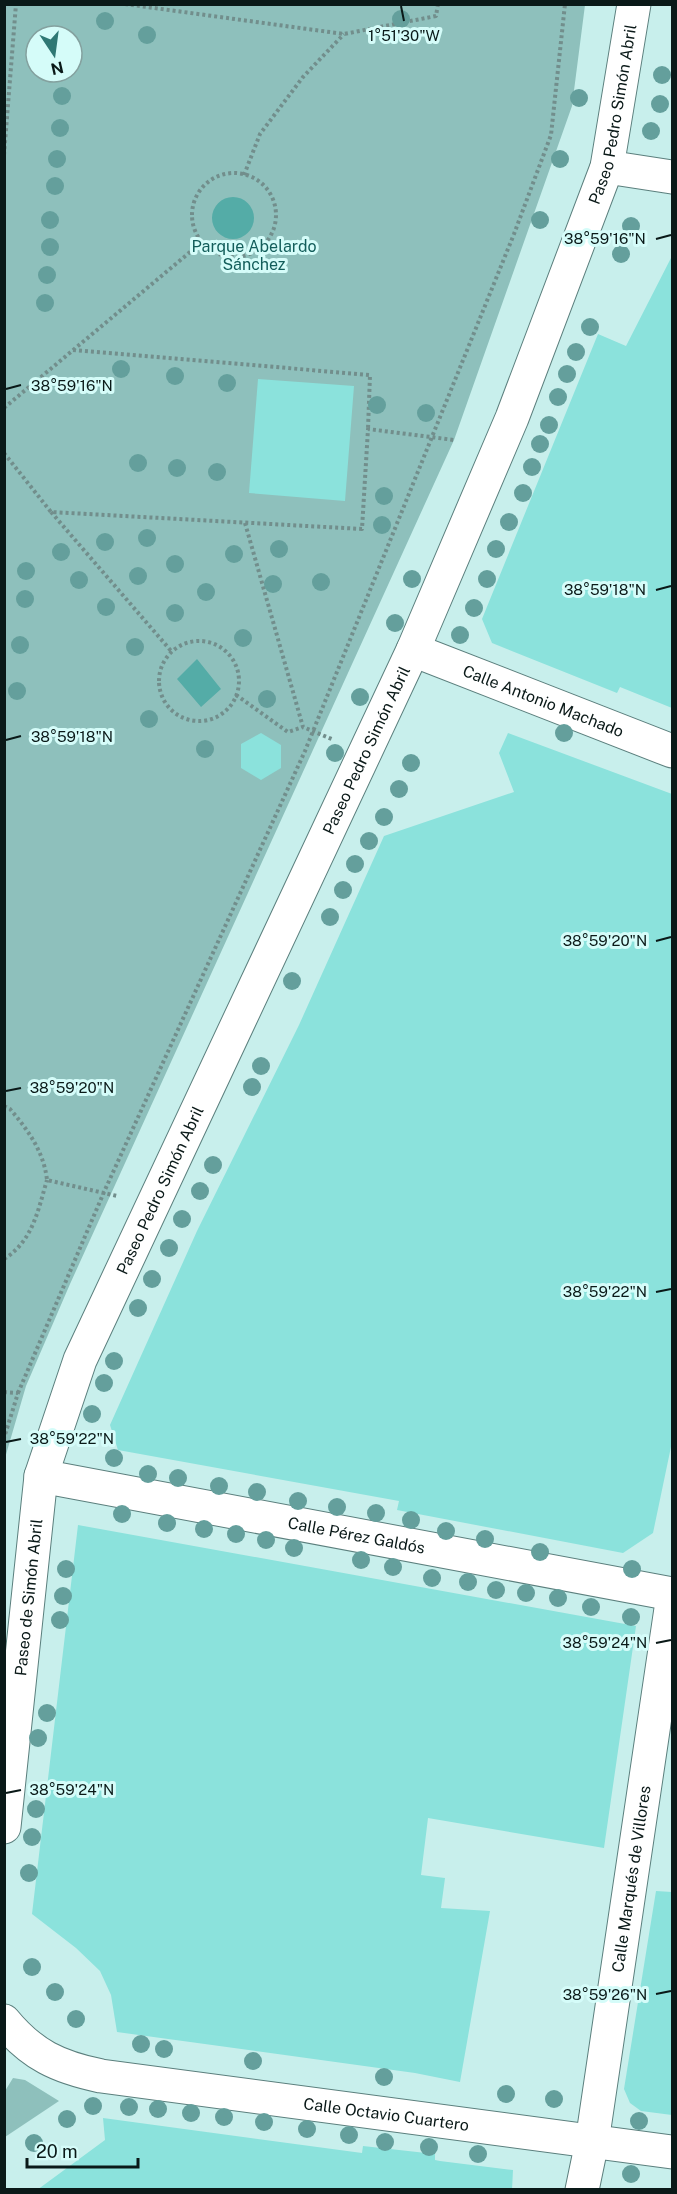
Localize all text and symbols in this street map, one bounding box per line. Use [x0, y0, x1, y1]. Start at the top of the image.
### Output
street label: Paseo Pedro Simón Abril [585, 23, 641, 207]
north arrow [24, 24, 84, 84]
text: 1°51'30"W [368, 27, 440, 44]
text: N [49, 57, 65, 79]
text: 38°59'16"N [564, 230, 646, 247]
park label: Parque Abelardo Sánchez [192, 237, 316, 274]
text: 38°59'16"N [31, 377, 113, 394]
text: 38°59'18"N [564, 581, 646, 598]
street label: Calle Antonio Machado [460, 661, 627, 741]
street label: Paseo Pedro Simón Abril [319, 663, 414, 837]
text: 38°59'18"N [31, 728, 113, 745]
text: 38°59'20"N [563, 932, 647, 949]
text: 38°59'20"N [30, 1079, 114, 1096]
street label: Paseo Pedro Simón Abril [113, 1103, 208, 1277]
text: 38°59'22"N [563, 1283, 647, 1300]
text: 38°59'22"N [30, 1430, 114, 1447]
street label: Calle Pérez Galdós [286, 1513, 427, 1558]
street label: Paseo de Simón Abril [11, 1518, 46, 1677]
text: 38°59'24"N [563, 1634, 647, 1651]
text: 38°59'24"N [30, 1781, 114, 1798]
street label: Calle Marqués de Villores [608, 1784, 655, 1974]
text: 38°59'26"N [563, 1986, 647, 2003]
street label: Calle Octavio Cuartero [302, 2094, 470, 2135]
scale bar [27, 2131, 138, 2169]
text: 20 m [36, 2141, 78, 2162]

